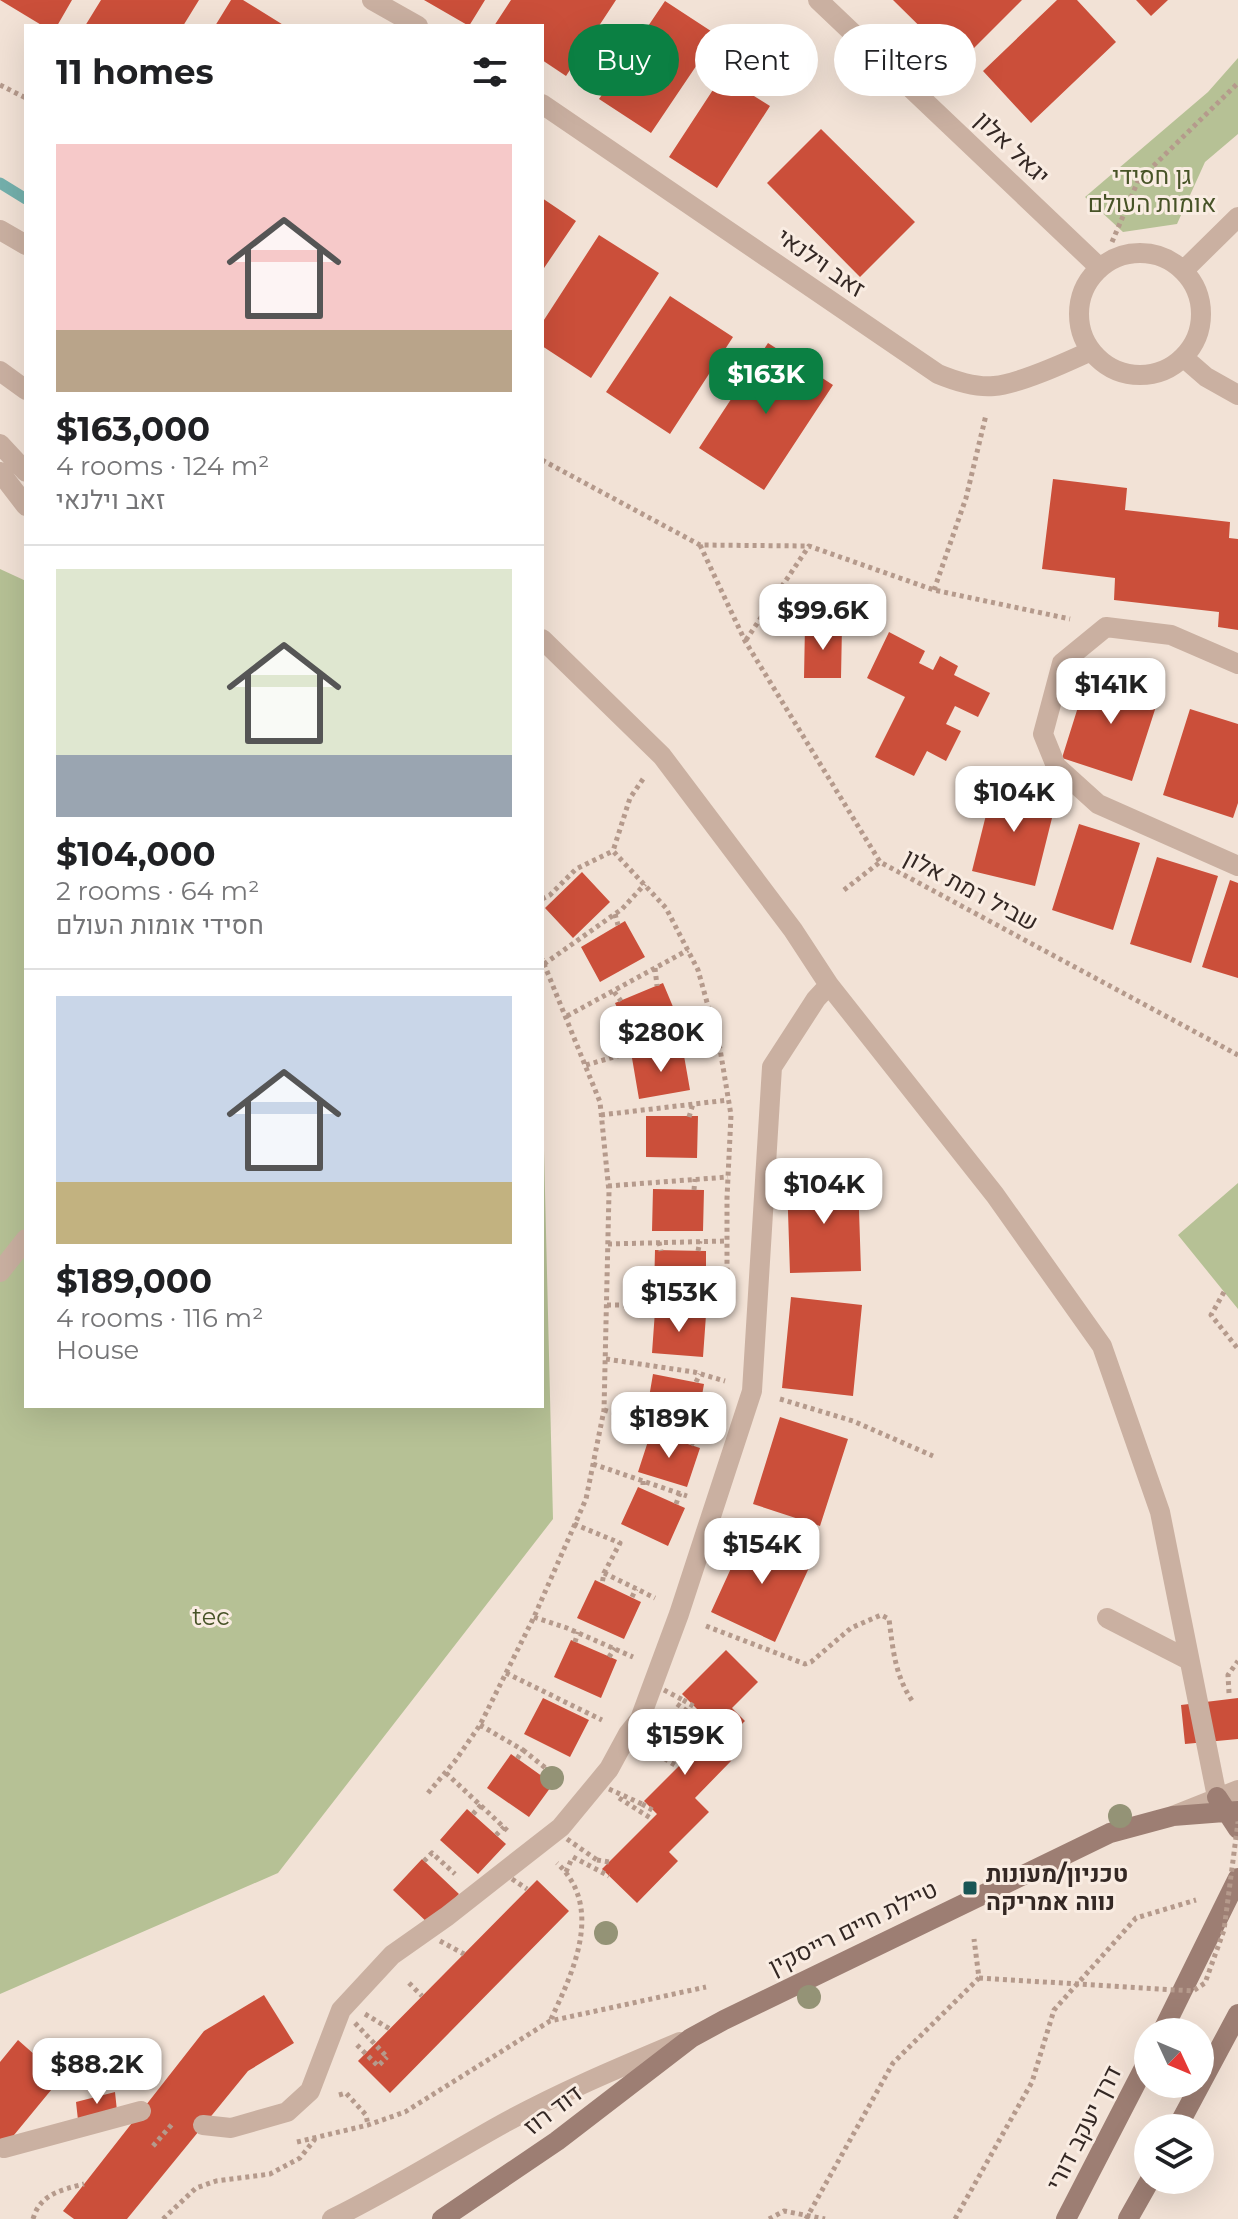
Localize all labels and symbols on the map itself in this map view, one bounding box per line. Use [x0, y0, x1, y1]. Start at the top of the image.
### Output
street label: יגאל אלון [969, 105, 1056, 190]
park label: גן חסידי אומות העולם [1088, 161, 1216, 218]
street label: זאב וילנאי [772, 222, 871, 303]
pin: $163K [710, 348, 822, 416]
pin: $99.6K [758, 584, 888, 652]
pin: $141K [1055, 658, 1167, 726]
pin: $104K [958, 766, 1070, 834]
street label: שביל רמת אלון [899, 842, 1043, 937]
pin: $280K [605, 1006, 717, 1074]
pin: $104K [768, 1158, 880, 1226]
pin: $153K [623, 1266, 735, 1334]
pin: $189K [613, 1392, 725, 1460]
pin: $154K [706, 1518, 818, 1586]
park label: tec [192, 1602, 230, 1631]
pin: $159K [629, 1709, 741, 1777]
place label: טכניון/מעונות נווה אמריקה [986, 1859, 1128, 1916]
street label: טיילת חיים רייסקין [764, 1874, 942, 1981]
marker: טכניון/מעונות נווה אמריקה [961, 1879, 979, 1897]
north arrow [1134, 2018, 1214, 2098]
pin: $88.2K [32, 2038, 162, 2106]
street label: דרך יעקב דורי [1040, 2061, 1127, 2195]
street label: דוד רוז [518, 2078, 588, 2141]

